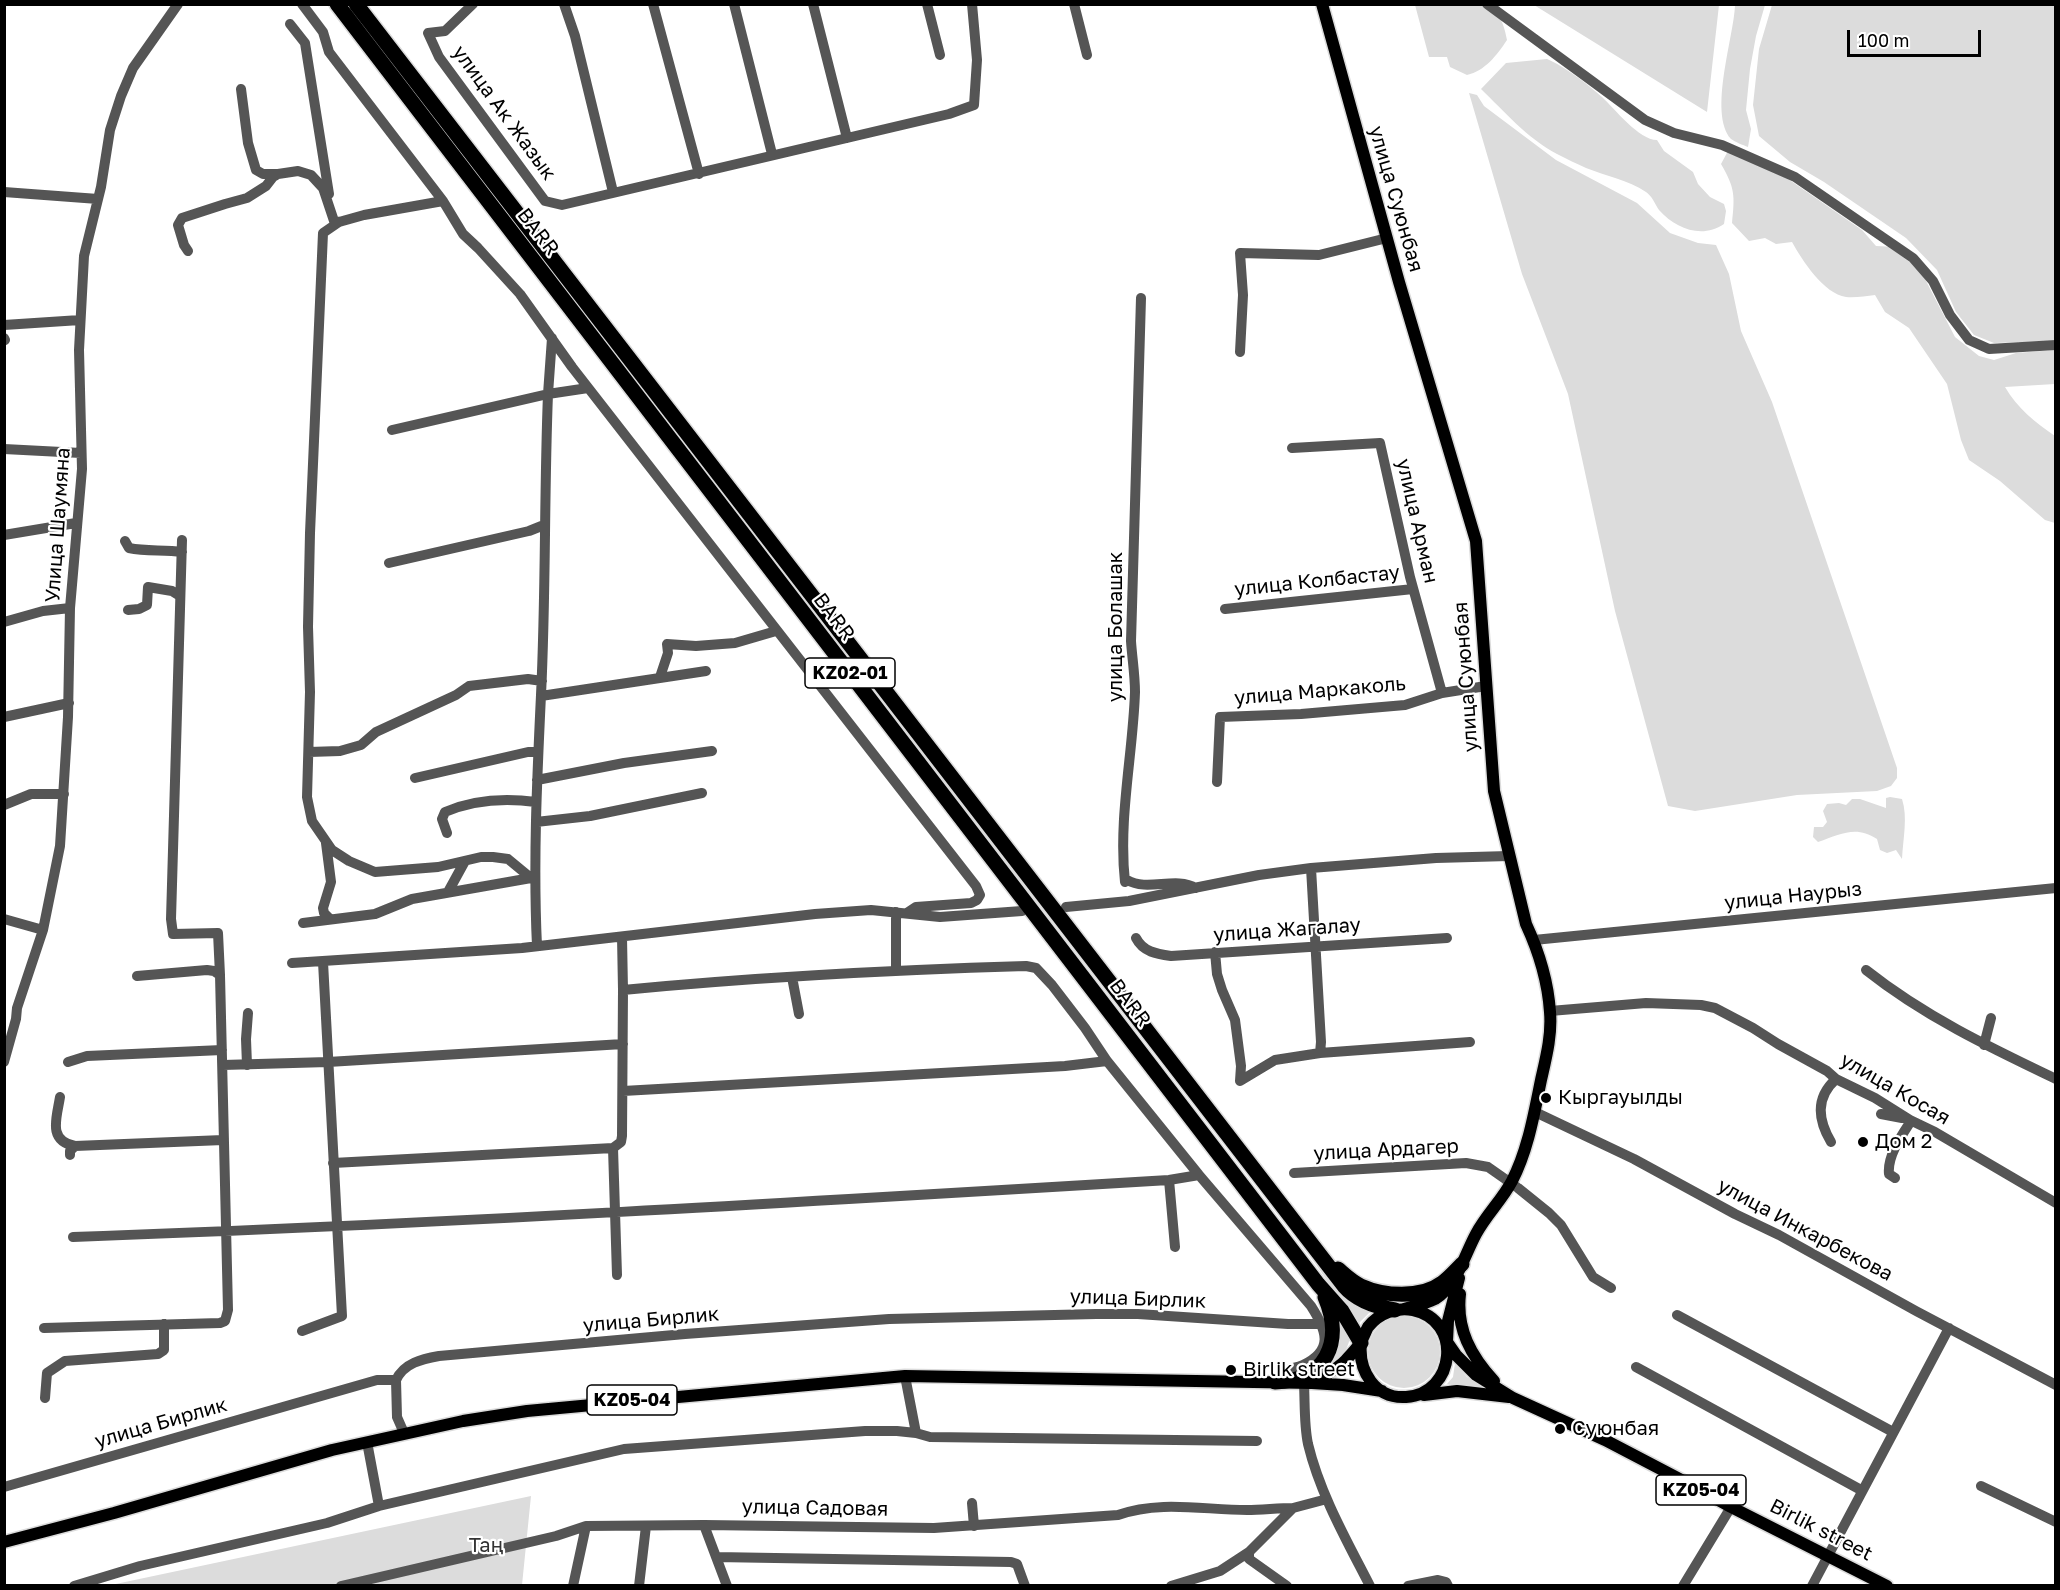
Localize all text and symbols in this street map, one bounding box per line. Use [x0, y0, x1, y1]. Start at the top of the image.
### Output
scale bar [1850, 18, 1984, 56]
text: 100 m [1858, 29, 1909, 51]
street label: улица Ак Жазык [447, 41, 561, 185]
street label: улица Суюнбая [1364, 123, 1428, 275]
street label: BARR [512, 203, 564, 261]
street label: Улица Шаумяна [41, 447, 75, 603]
street label: улица Арман [1391, 456, 1443, 586]
street label: улица Болашак [1104, 552, 1128, 702]
street label: улица Колбастау [1233, 560, 1401, 602]
street label: BARR [808, 588, 860, 646]
street label: улица Суюнбая [1449, 601, 1483, 753]
road number: KZ02-01 [805, 658, 895, 688]
street label: улица Маркаколь [1233, 672, 1407, 710]
street label: улица Наурыз [1723, 877, 1863, 915]
street label: улица Жагалау [1212, 913, 1362, 947]
street label: BARR [1104, 974, 1156, 1032]
street label: улица Косая [1836, 1048, 1954, 1130]
place label: Кыргауылды [1558, 1086, 1683, 1110]
marker: Кыргауылды [1539, 1091, 1553, 1105]
place label: Дом 2 [1875, 1130, 1932, 1154]
street label: улица Ардагер [1313, 1134, 1459, 1166]
marker: Дом 2 [1856, 1135, 1870, 1149]
street label: улица Инкарбекова [1713, 1174, 1897, 1286]
street label: улица Бирлик [1069, 1285, 1207, 1313]
street label: улица Бирлик [582, 1302, 720, 1338]
place label: Birlik street [1243, 1358, 1355, 1382]
marker: Birlik street [1224, 1363, 1238, 1377]
road number: KZ05-04 [587, 1385, 677, 1415]
street label: улица Бирлик [92, 1393, 230, 1453]
place label: Суюнбая [1572, 1417, 1659, 1441]
marker: Суюнбая [1553, 1422, 1567, 1436]
road number: KZ05-04 [1656, 1475, 1746, 1505]
street label: Birlik street [1766, 1494, 1876, 1566]
street label: улица Садовая [742, 1495, 888, 1521]
park label: Таң [469, 1534, 503, 1558]

